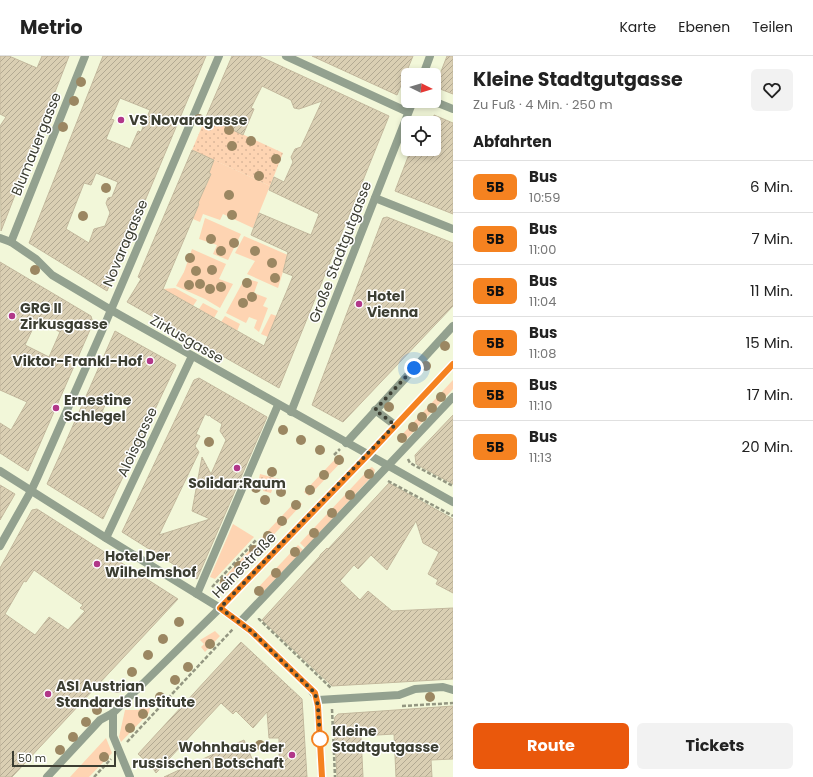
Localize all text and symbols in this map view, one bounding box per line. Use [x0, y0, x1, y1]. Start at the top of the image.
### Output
text: Metrio [20, 14, 83, 41]
text: Karte [619, 17, 656, 37]
text: Ebenen [678, 17, 730, 37]
text: Teilen [752, 17, 793, 37]
text: Kleine Stadtgutgasse [473, 66, 683, 93]
north arrow [401, 68, 441, 108]
map controls [401, 68, 441, 156]
button: heart [751, 69, 793, 111]
street label: Blumauergasse [6, 89, 66, 199]
text: Zu Fuß · 4 Min. · 250 m [473, 95, 613, 114]
place label: VS Novaragasse [129, 110, 248, 130]
marker: VS Novaragasse [116, 115, 126, 125]
button: locate [401, 116, 441, 156]
text: Abfahrten [473, 131, 552, 152]
text: Bus [529, 166, 557, 187]
text: 6 Min. [750, 176, 793, 197]
text: 5B [486, 177, 504, 197]
street label: Große Stadtgutgasse [304, 178, 376, 326]
text: 10:59 [529, 188, 560, 207]
street label: Novaragasse [98, 196, 153, 290]
text: Bus [529, 218, 557, 239]
text: 7 Min. [751, 228, 793, 249]
text: 5B [486, 229, 504, 249]
text: 11:00 [529, 240, 556, 259]
text: Bus [529, 270, 557, 291]
text: 11 Min. [750, 280, 793, 301]
text: 5B [486, 281, 504, 301]
place label: Hotel Vienna [367, 286, 418, 322]
text: 11:04 [529, 292, 556, 311]
place label: GRG II Zirkusgasse [20, 298, 108, 334]
marker: Hotel Vienna [354, 299, 364, 309]
street label: Zirkusgasse [147, 310, 228, 368]
marker: GRG II Zirkusgasse [7, 311, 17, 321]
text: Bus [529, 322, 557, 343]
text: 15 Min. [745, 332, 793, 353]
text: 5B [486, 333, 504, 353]
text: 11:08 [529, 344, 556, 363]
place label: Viktor-Frankl-Hof [13, 351, 142, 371]
marker: Viktor-Frankl-Hof [145, 356, 155, 366]
your location [404, 358, 424, 378]
text: Bus [529, 374, 557, 395]
text: 17 Min. [747, 384, 793, 405]
text: 5B [486, 385, 504, 405]
place label: Ernestine Schlegel [64, 390, 132, 426]
text: 11:10 [529, 396, 552, 415]
marker: Ernestine Schlegel [51, 403, 61, 413]
street label: Aloisgasse [112, 404, 162, 480]
text: Bus [529, 426, 557, 447]
text: 20 Min. [742, 436, 793, 457]
text: 5B [486, 437, 504, 457]
text: 11:13 [529, 448, 552, 467]
marker: Solidar:Raum [232, 463, 242, 473]
place label: Solidar:Raum [188, 473, 286, 493]
street label: Heinestraße [207, 527, 281, 602]
place label: Hotel Der Wilhelmshof [105, 546, 196, 582]
marker: Hotel Der Wilhelmshof [92, 559, 102, 569]
place label: ASI Austrian Standards Institute [56, 676, 196, 712]
marker: ASI Austrian Standards Institute [43, 689, 53, 699]
place label: Kleine Stadtgutgasse [332, 721, 439, 757]
button: Route [473, 723, 629, 769]
button: Tickets [637, 723, 793, 769]
marker: Kleine Stadtgutgasse [311, 730, 329, 748]
place label: Wohnhaus der russischen Botschaft [132, 737, 284, 773]
scale bar [12, 749, 116, 768]
text: 50 m [18, 750, 46, 766]
marker: Wohnhaus der russischen Botschaft [287, 750, 297, 760]

